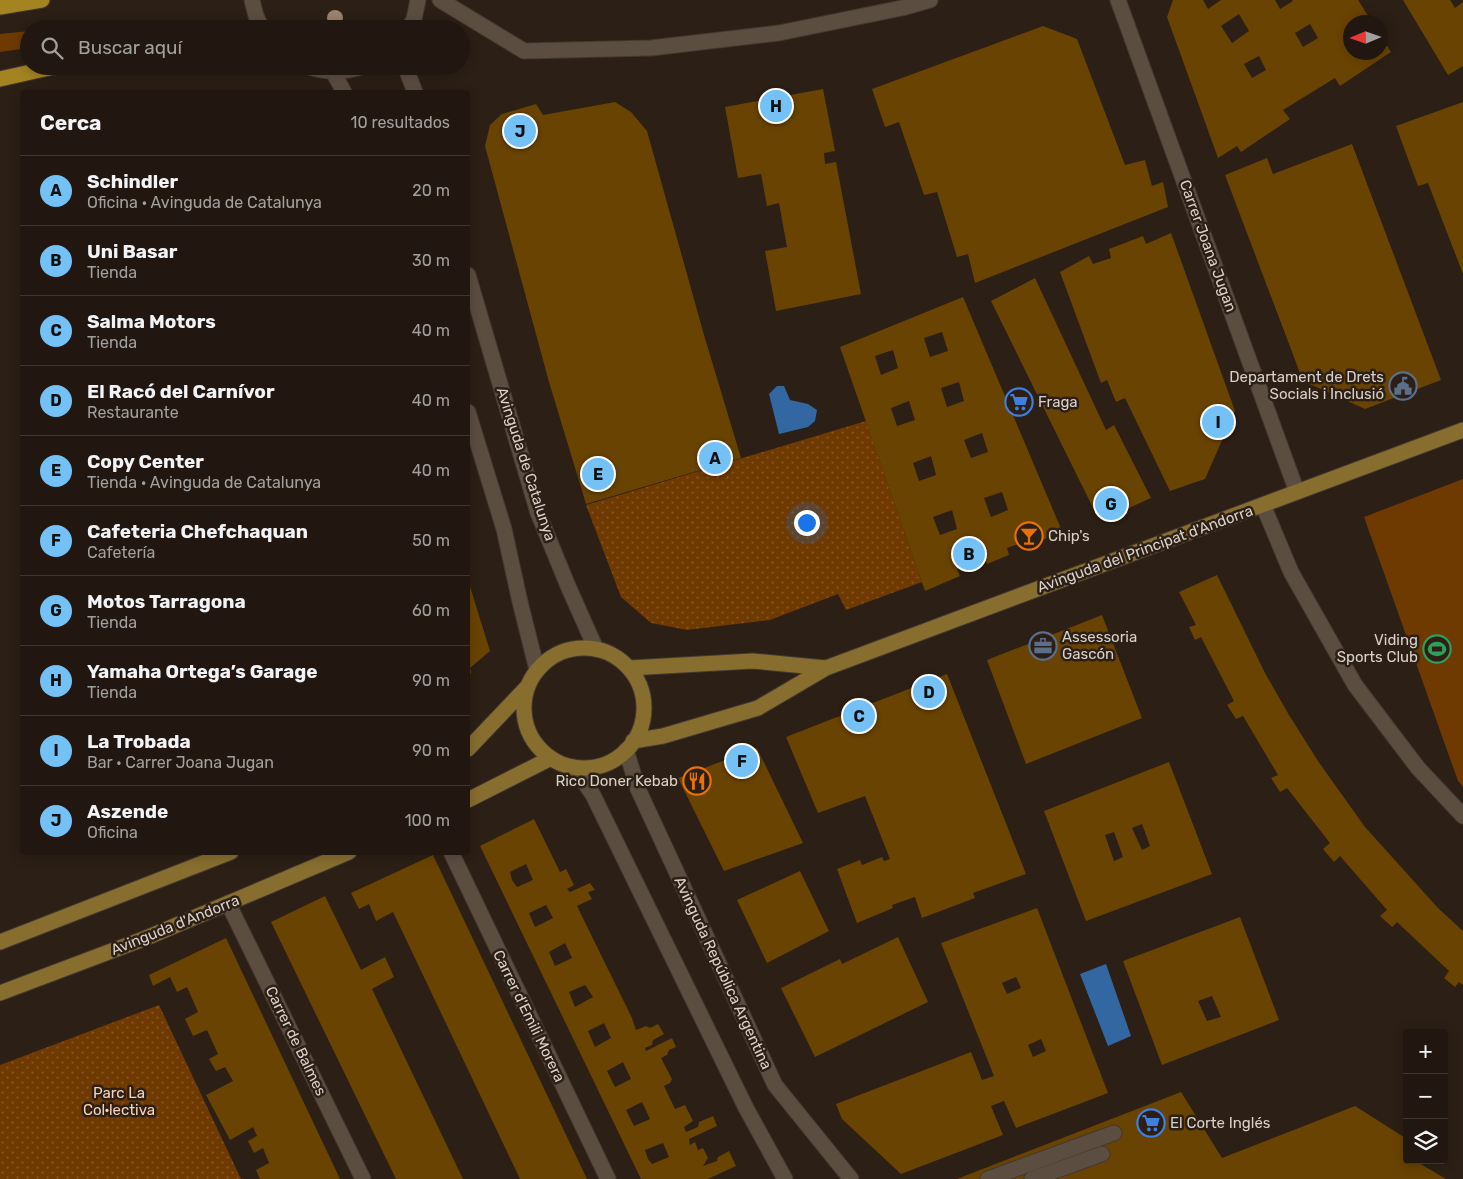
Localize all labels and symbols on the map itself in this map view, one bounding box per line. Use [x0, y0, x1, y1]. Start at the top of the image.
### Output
north arrow [1343, 15, 1388, 60]
pin: H [760, 87, 792, 125]
pin: J [504, 112, 536, 150]
street label: Carrer Joana Jugan [1176, 178, 1240, 314]
place label: Departament de Drets Socials i Inclusió [1229, 368, 1384, 403]
public building icon: Departament de Drets Socials i Inclusió [1388, 371, 1418, 401]
street label: Avinguda de Catalunya [493, 385, 559, 543]
supermarket icon: Fraga [1004, 387, 1034, 417]
place label: Fraga [1038, 393, 1078, 411]
pin: I [1202, 403, 1234, 441]
pin: A [699, 439, 731, 477]
pin: E [582, 455, 614, 493]
pin: G [1095, 485, 1127, 523]
street label: Avinguda del Principat d'Andorra [1035, 502, 1255, 596]
your location [794, 510, 820, 536]
bar icon: Chip's [1014, 521, 1044, 551]
place label: Chip's [1048, 527, 1090, 545]
pin: B [953, 535, 985, 573]
place label: Assessoria Gascón [1062, 628, 1137, 663]
office icon: Assessoria Gascón [1028, 631, 1058, 661]
place label: Viding Sports Club [1337, 631, 1418, 666]
sports icon: Viding Sports Club [1422, 634, 1452, 664]
pin: D [913, 673, 945, 711]
pin: C [843, 697, 875, 735]
pin: F [726, 742, 758, 780]
restaurant icon: Rico Doner Kebab [682, 766, 712, 796]
place label: Rico Doner Kebab [555, 772, 678, 790]
street label: Avinguda República Argentina [670, 874, 776, 1072]
street label: Avinguda d'Andorra [108, 891, 242, 959]
street label: Carrer d'Emili Morera [489, 947, 569, 1085]
street label: Carrer de Balmes [262, 983, 330, 1099]
park label: Parc La Col·lectiva [83, 1084, 155, 1119]
supermarket icon: El Corte Inglés [1136, 1108, 1166, 1138]
place label: El Corte Inglés [1170, 1114, 1271, 1132]

